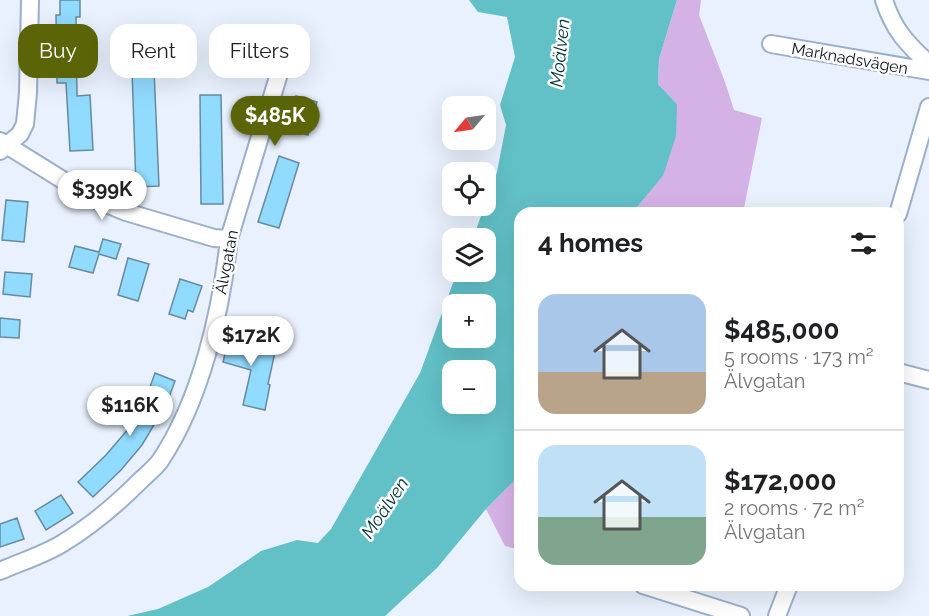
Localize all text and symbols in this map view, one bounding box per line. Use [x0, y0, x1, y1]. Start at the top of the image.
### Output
water label: Moälven [545, 18, 574, 88]
chip: Buy [18, 24, 98, 78]
chip: Rent [110, 24, 197, 78]
chip: Filters [209, 24, 310, 78]
street label: Marknadsvägen [790, 39, 910, 78]
pin: $485K [233, 96, 317, 147]
north arrow [442, 96, 496, 150]
map controls [442, 96, 496, 414]
text: $485K [245, 103, 305, 127]
button: locate [442, 162, 496, 216]
pin: $399K [60, 170, 144, 221]
text: $399K [72, 177, 132, 201]
icon: filters [847, 227, 880, 260]
street label: Älvgatan [210, 228, 242, 296]
button: layers [442, 228, 496, 282]
text: 4 homes [538, 228, 643, 258]
button: + [442, 294, 496, 348]
text: $485,000 [724, 315, 839, 345]
pin: $172K [209, 316, 293, 367]
icon: home [586, 318, 658, 390]
text: $172K [222, 323, 280, 347]
text: 5 rooms · 173 m² [724, 345, 874, 369]
button: − [442, 360, 496, 414]
text: Älvgatan [724, 369, 805, 393]
pin: $116K [88, 386, 172, 437]
text: $116K [101, 393, 159, 417]
text: $172,000 [724, 466, 837, 496]
icon: home [586, 469, 658, 541]
water label: Moälven [357, 473, 413, 542]
text: 2 rooms · 72 m² [724, 496, 864, 520]
text: Älvgatan [724, 520, 805, 544]

